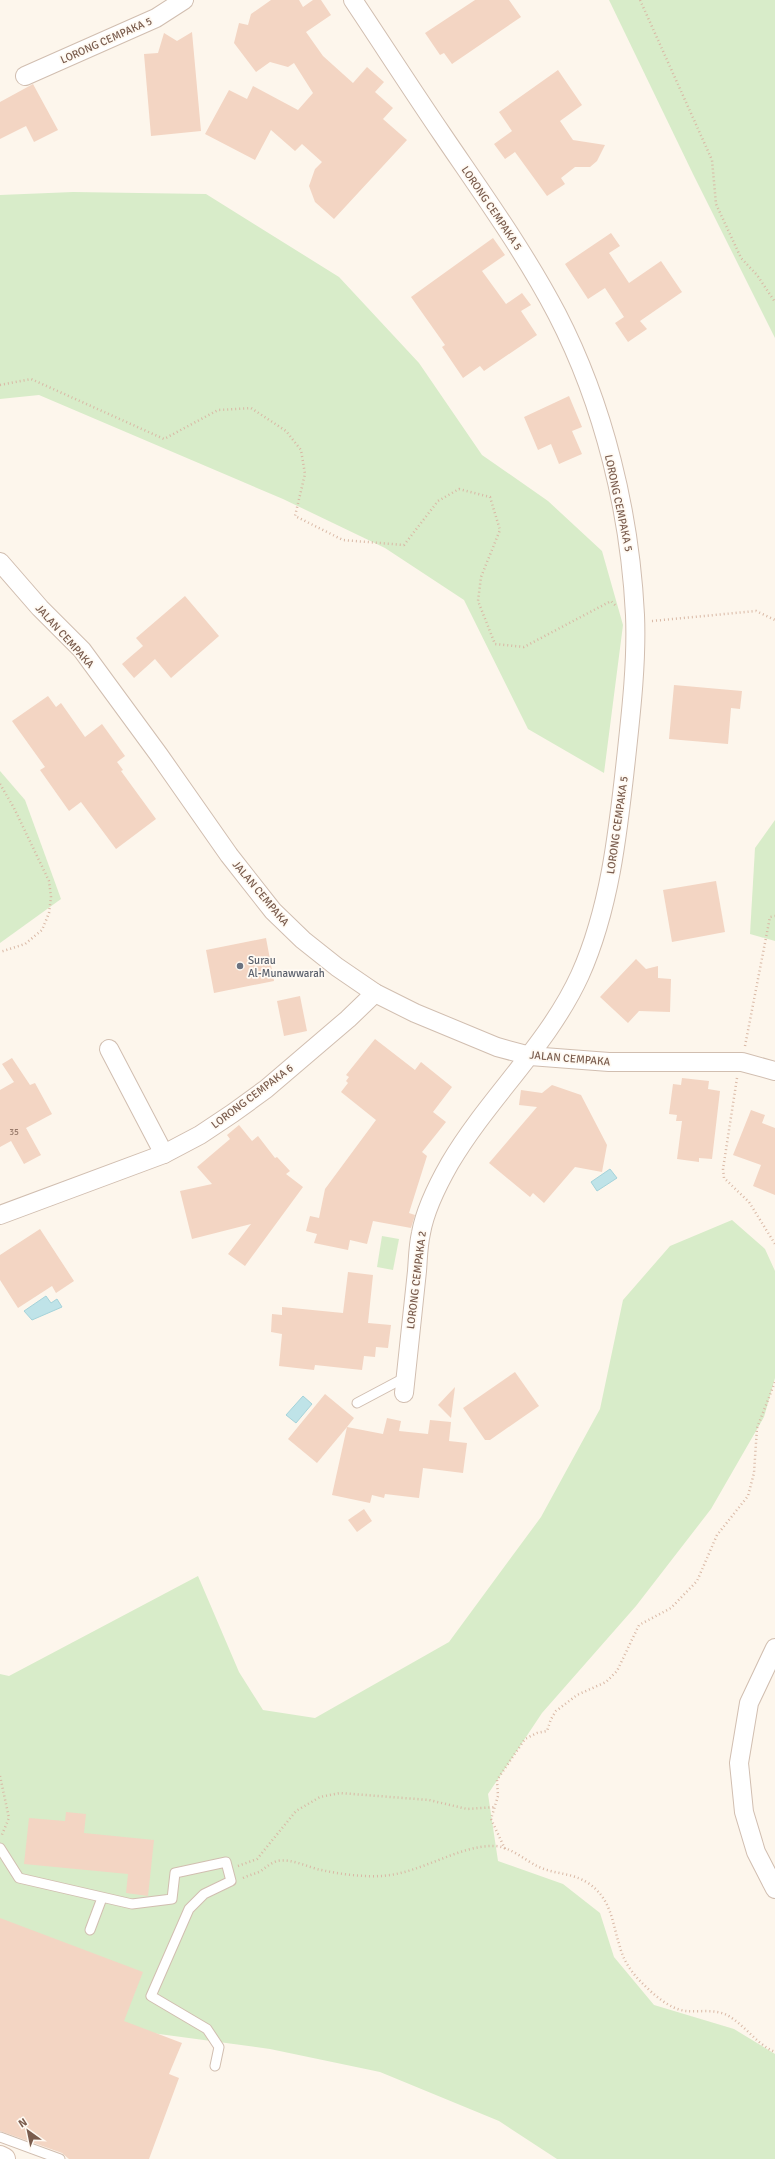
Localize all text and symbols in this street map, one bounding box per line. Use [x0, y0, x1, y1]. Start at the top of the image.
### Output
street label: LORONG CEMPAKA 5 [58, 14, 154, 67]
street label: LORONG CEMPAKA 5 [459, 164, 525, 253]
street label: LORONG CEMPAKA 5 [602, 453, 635, 553]
street label: JALAN CEMPAKA [33, 602, 97, 671]
street label: LORONG CEMPAKA 5 [604, 775, 631, 875]
street label: JALAN CEMPAKA [230, 858, 292, 929]
place label: Surau Al-Munawwarah [248, 954, 325, 980]
marker: Surau Al-Munawwarah [235, 961, 245, 971]
street label: JALAN CEMPAKA [529, 1048, 611, 1069]
street label: LORONG CEMPAKA 6 [209, 1061, 296, 1131]
house number: 35 [9, 1127, 19, 1138]
street label: LORONG CEMPAKA 2 [404, 1230, 429, 1330]
north arrow [8, 2111, 48, 2151]
text: N [16, 2115, 30, 2131]

